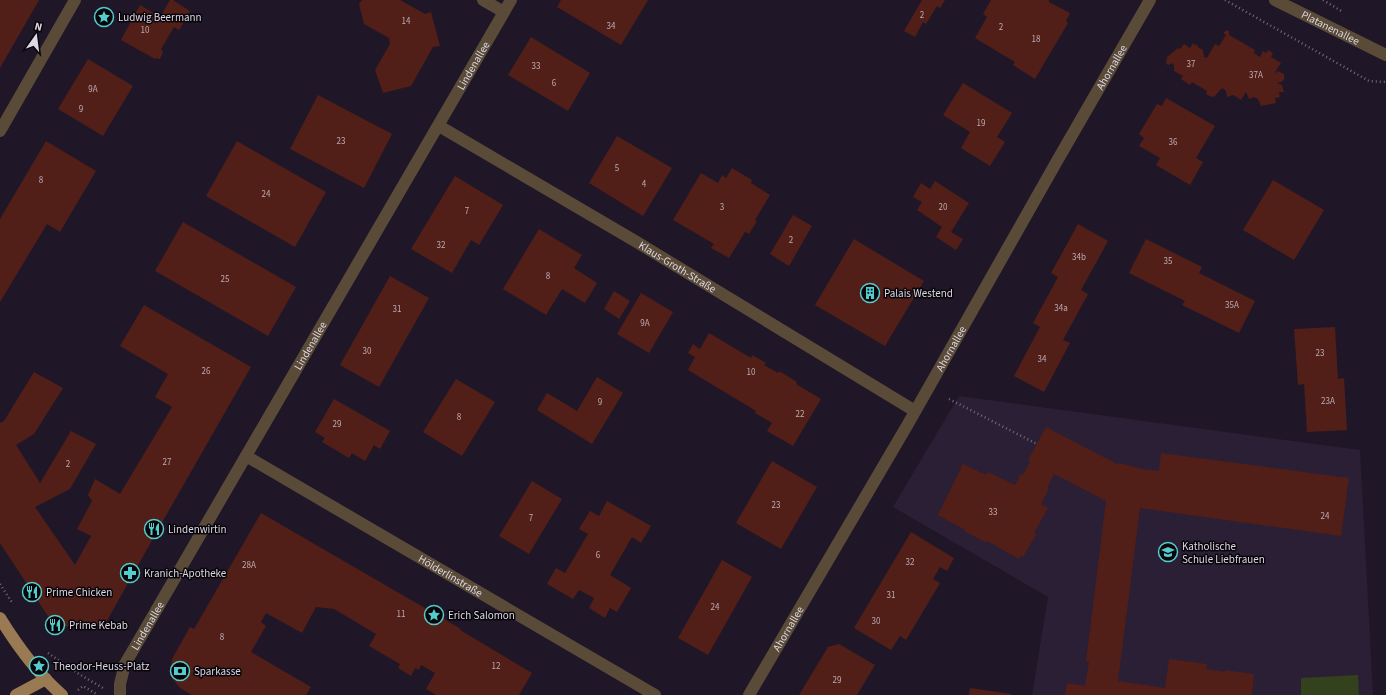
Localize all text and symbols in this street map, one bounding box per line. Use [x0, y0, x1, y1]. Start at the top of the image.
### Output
place icon: Ludwig Beermann [93, 6, 115, 28]
street label: Platanenallee [1299, 7, 1362, 49]
house number: 2 [920, 9, 925, 22]
place label: Ludwig Beermann [118, 10, 202, 25]
house number: 14 [402, 15, 411, 28]
north arrow [16, 16, 56, 56]
text: N [33, 19, 44, 35]
house number: 34 [607, 20, 616, 33]
house number: 2 [999, 21, 1004, 34]
house number: 10 [141, 24, 150, 37]
house number: 18 [1032, 33, 1041, 46]
street label: Lindenallee [453, 38, 494, 93]
street label: Ahornallee [1093, 41, 1131, 93]
house number: 37 [1187, 58, 1196, 71]
house number: 33 [532, 60, 541, 73]
house number: 37A [1249, 69, 1263, 82]
house number: 6 [552, 77, 557, 90]
house number: 9A [88, 83, 98, 96]
house number: 9 [79, 103, 84, 116]
house number: 19 [977, 117, 986, 130]
house number: 23 [337, 135, 346, 148]
house number: 36 [1169, 136, 1178, 149]
house number: 5 [615, 162, 620, 175]
house number: 8 [39, 174, 44, 187]
house number: 4 [642, 178, 647, 191]
house number: 24 [262, 188, 271, 201]
house number: 3 [720, 201, 725, 214]
house number: 20 [939, 201, 948, 214]
house number: 7 [465, 205, 470, 218]
house number: 2 [789, 234, 794, 247]
street label: Klaus-Groth-Straße [636, 238, 719, 297]
house number: 32 [437, 239, 446, 252]
house number: 34b [1072, 251, 1086, 264]
house number: 35 [1164, 255, 1173, 268]
house number: 8 [546, 270, 551, 283]
house number: 25 [221, 273, 230, 286]
building icon: Palais Westend [859, 282, 881, 304]
place label: Palais Westend [884, 286, 953, 301]
house number: 35A [1225, 299, 1239, 312]
house number: 34a [1054, 302, 1068, 315]
house number: 31 [393, 303, 401, 316]
house number: 9A [640, 317, 650, 330]
street label: Lindenallee [291, 318, 331, 373]
street label: Ahornallee [932, 323, 970, 374]
house number: 30 [363, 345, 372, 358]
house number: 23 [1316, 347, 1325, 360]
house number: 34 [1038, 353, 1047, 366]
house number: 26 [202, 365, 211, 378]
house number: 10 [747, 366, 756, 379]
house number: 23A [1321, 395, 1335, 408]
house number: 9 [598, 396, 603, 409]
house number: 22 [796, 408, 805, 421]
house number: 8 [457, 411, 462, 424]
house number: 29 [333, 418, 342, 431]
house number: 27 [163, 456, 172, 469]
house number: 2 [66, 458, 71, 471]
house number: 23 [772, 499, 781, 512]
house number: 33 [989, 506, 998, 519]
house number: 24 [1321, 510, 1330, 523]
house number: 7 [529, 512, 534, 525]
restaurant icon: Lindenwirtin [143, 518, 165, 540]
place label: Lindenwirtin [168, 522, 227, 537]
place label: Katholische Schule Liebfrauen [1182, 539, 1265, 567]
school or university icon: Katholische Schule Liebfrauen [1157, 541, 1179, 563]
house number: 6 [596, 549, 601, 562]
street label: Hölderlinstraße [416, 551, 486, 601]
house number: 32 [906, 556, 915, 569]
house number: 28A [242, 559, 256, 572]
pharmacy icon: Kranich-Apotheke [119, 562, 141, 584]
place label: Kranich-Apotheke [144, 566, 227, 581]
restaurant icon: Prime Chicken [21, 581, 43, 603]
place label: Prime Chicken [46, 585, 112, 600]
house number: 31 [887, 589, 895, 602]
street label: Lindenallee [128, 598, 168, 653]
house number: 24 [711, 601, 720, 614]
street label: Ahornallee [769, 603, 808, 654]
place icon: Erich Salomon [423, 604, 445, 626]
house number: 11 [397, 608, 405, 621]
place label: Erich Salomon [448, 608, 515, 623]
restaurant icon: Prime Kebab [44, 614, 66, 636]
house number: 30 [872, 615, 881, 628]
place label: Prime Kebab [69, 618, 128, 633]
house number: 8 [220, 631, 225, 644]
place icon: Theodor-Heuss-Platz [28, 655, 50, 677]
place label: Theodor-Heuss-Platz [53, 659, 150, 674]
bank icon: Sparkasse [169, 660, 191, 682]
house number: 12 [492, 660, 501, 673]
place label: Sparkasse [194, 664, 241, 679]
house number: 29 [833, 674, 842, 687]

